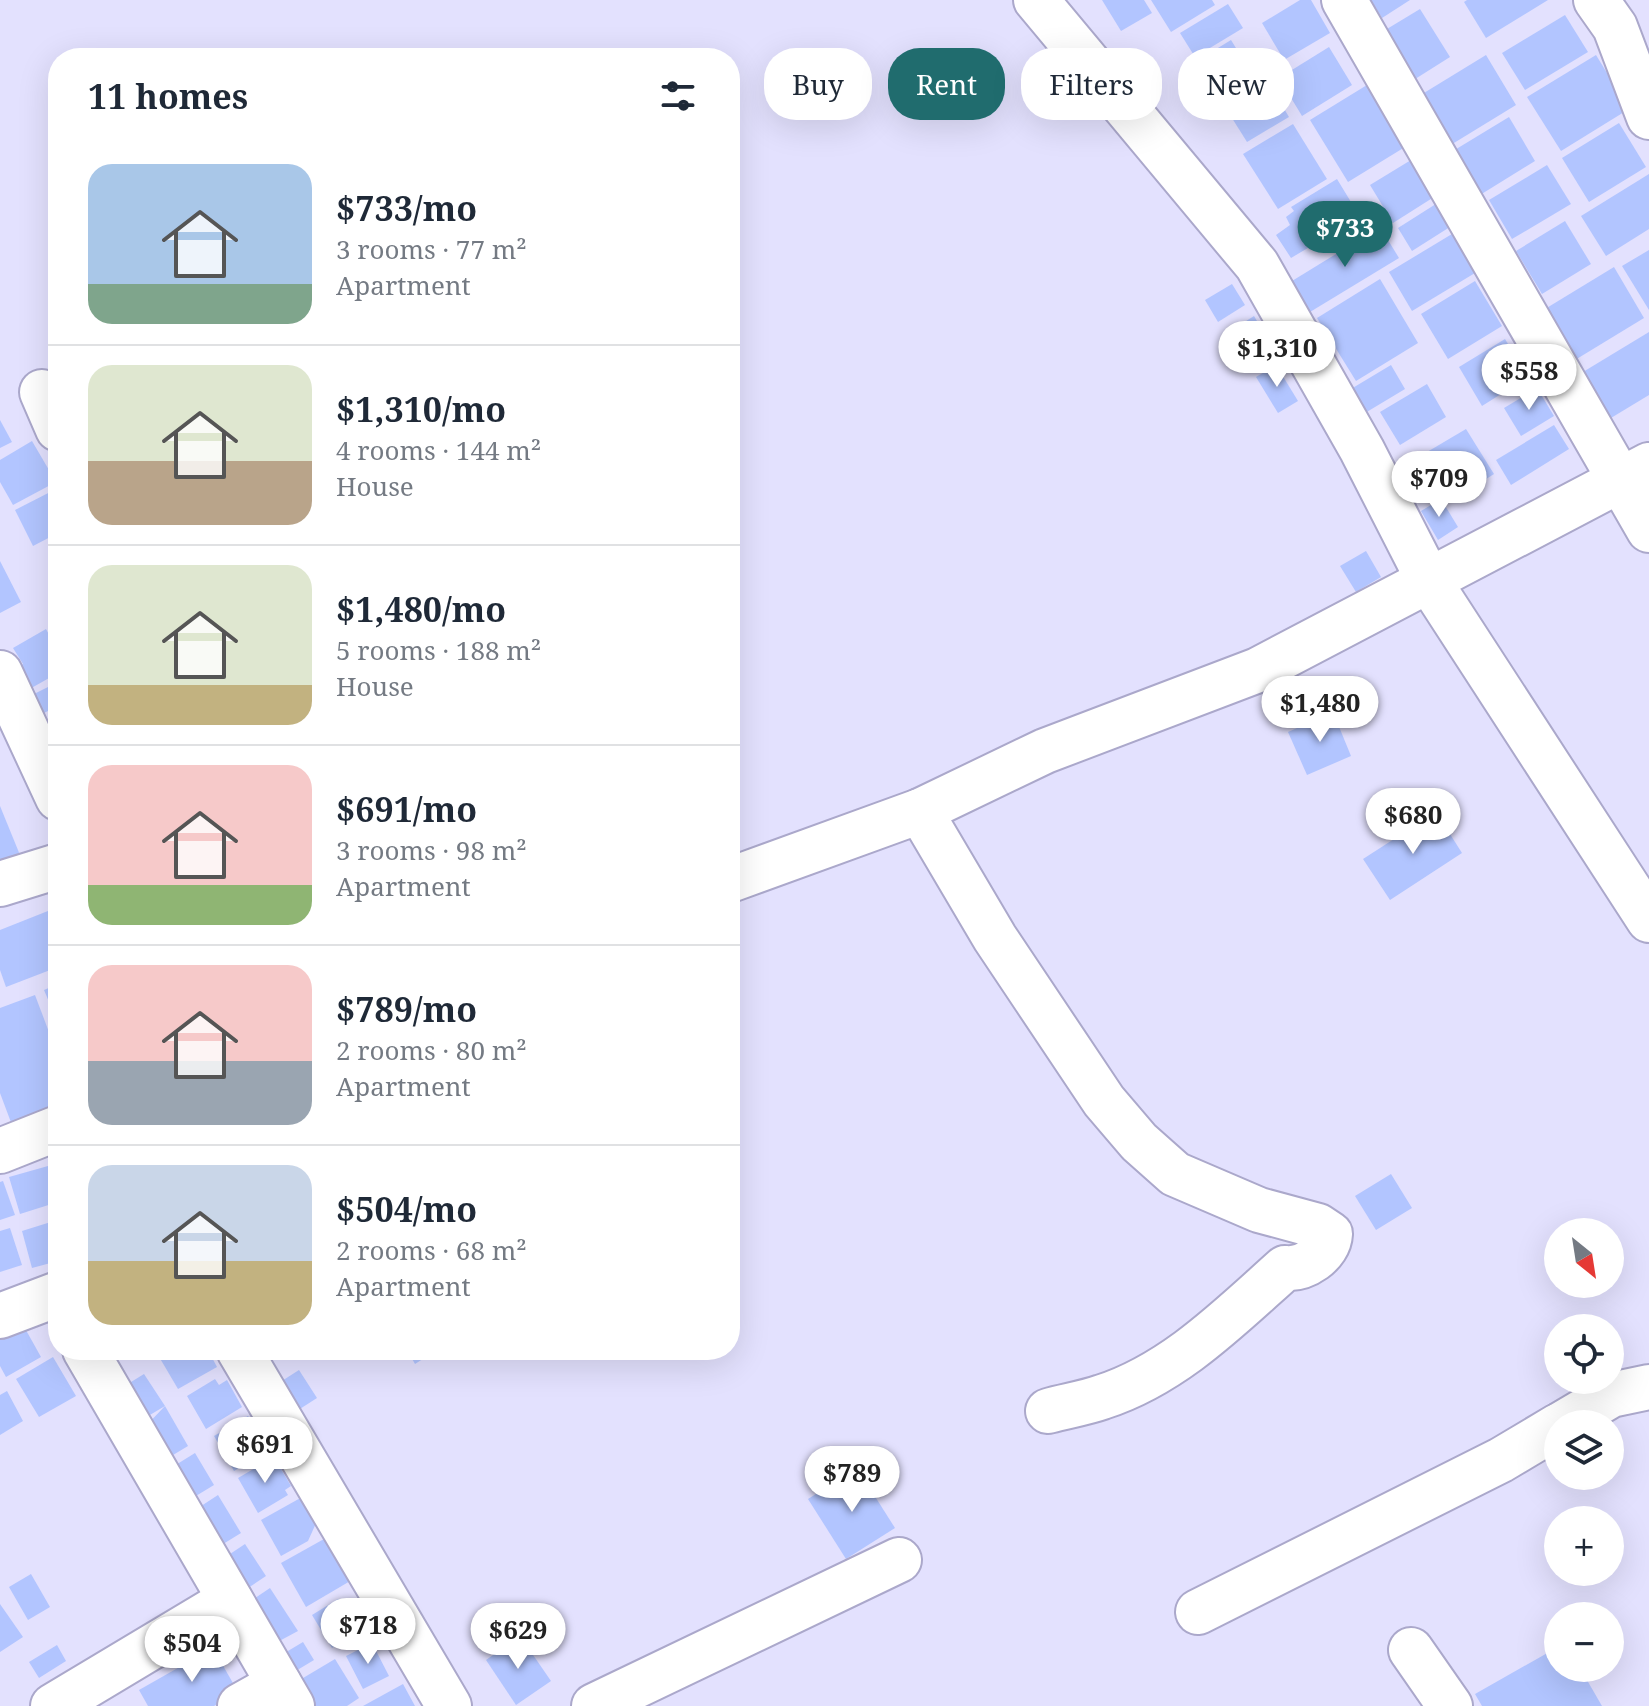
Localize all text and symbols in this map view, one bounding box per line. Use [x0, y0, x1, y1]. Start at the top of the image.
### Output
chip: Buy [764, 48, 872, 120]
chip: Rent [888, 48, 1005, 120]
chip: Filters [1021, 48, 1162, 120]
chip: New [1178, 48, 1294, 120]
text: 11 homes [88, 73, 248, 119]
icon: filters [656, 74, 700, 118]
text: $733/mo [336, 185, 477, 231]
icon: home [152, 196, 248, 292]
pin: $733 [1298, 201, 1392, 269]
text: $733 [1316, 209, 1374, 245]
text: 3 rooms · 77 m² [336, 231, 527, 267]
text: Apartment [336, 267, 471, 303]
pin: $1,310 [1212, 321, 1342, 389]
text: $1,310 [1236, 329, 1318, 365]
pin: $558 [1482, 344, 1576, 412]
text: $558 [1500, 352, 1558, 388]
text: $1,310/mo [336, 386, 506, 432]
icon: home [152, 397, 248, 493]
text: 4 rooms · 144 m² [336, 432, 541, 468]
pin: $709 [1392, 451, 1486, 519]
text: $709 [1410, 459, 1468, 495]
text: House [336, 468, 414, 504]
text: $1,480/mo [336, 586, 506, 632]
icon: home [152, 597, 248, 693]
text: 5 rooms · 188 m² [336, 632, 541, 668]
text: House [336, 668, 414, 704]
pin: $1,480 [1255, 676, 1385, 744]
text: $1,480 [1279, 684, 1361, 720]
text: $691/mo [336, 786, 477, 832]
pin: $680 [1366, 788, 1460, 856]
text: $680 [1384, 796, 1442, 832]
icon: home [152, 797, 248, 893]
text: 3 rooms · 98 m² [336, 832, 527, 868]
text: Apartment [336, 868, 471, 904]
text: $789/mo [336, 986, 477, 1032]
icon: home [152, 997, 248, 1093]
text: 2 rooms · 80 m² [336, 1032, 527, 1068]
text: Apartment [336, 1068, 471, 1104]
text: $504/mo [336, 1186, 477, 1232]
icon: home [152, 1197, 248, 1293]
north arrow [1544, 1218, 1624, 1298]
map controls [1544, 1218, 1624, 1682]
text: 2 rooms · 68 m² [336, 1232, 527, 1268]
text: Apartment [336, 1268, 471, 1304]
button: locate [1544, 1314, 1624, 1394]
button: layers [1544, 1410, 1624, 1490]
pin: $691 [218, 1417, 312, 1485]
text: $691 [236, 1425, 294, 1461]
pin: $789 [805, 1446, 899, 1514]
text: $789 [823, 1454, 881, 1490]
button: + [1544, 1506, 1624, 1586]
pin: $718 [321, 1598, 415, 1666]
button: − [1544, 1602, 1624, 1682]
pin: $629 [471, 1603, 565, 1671]
text: $718 [339, 1606, 397, 1642]
text: $629 [489, 1611, 547, 1647]
pin: $504 [145, 1616, 239, 1684]
text: $504 [163, 1624, 221, 1660]

